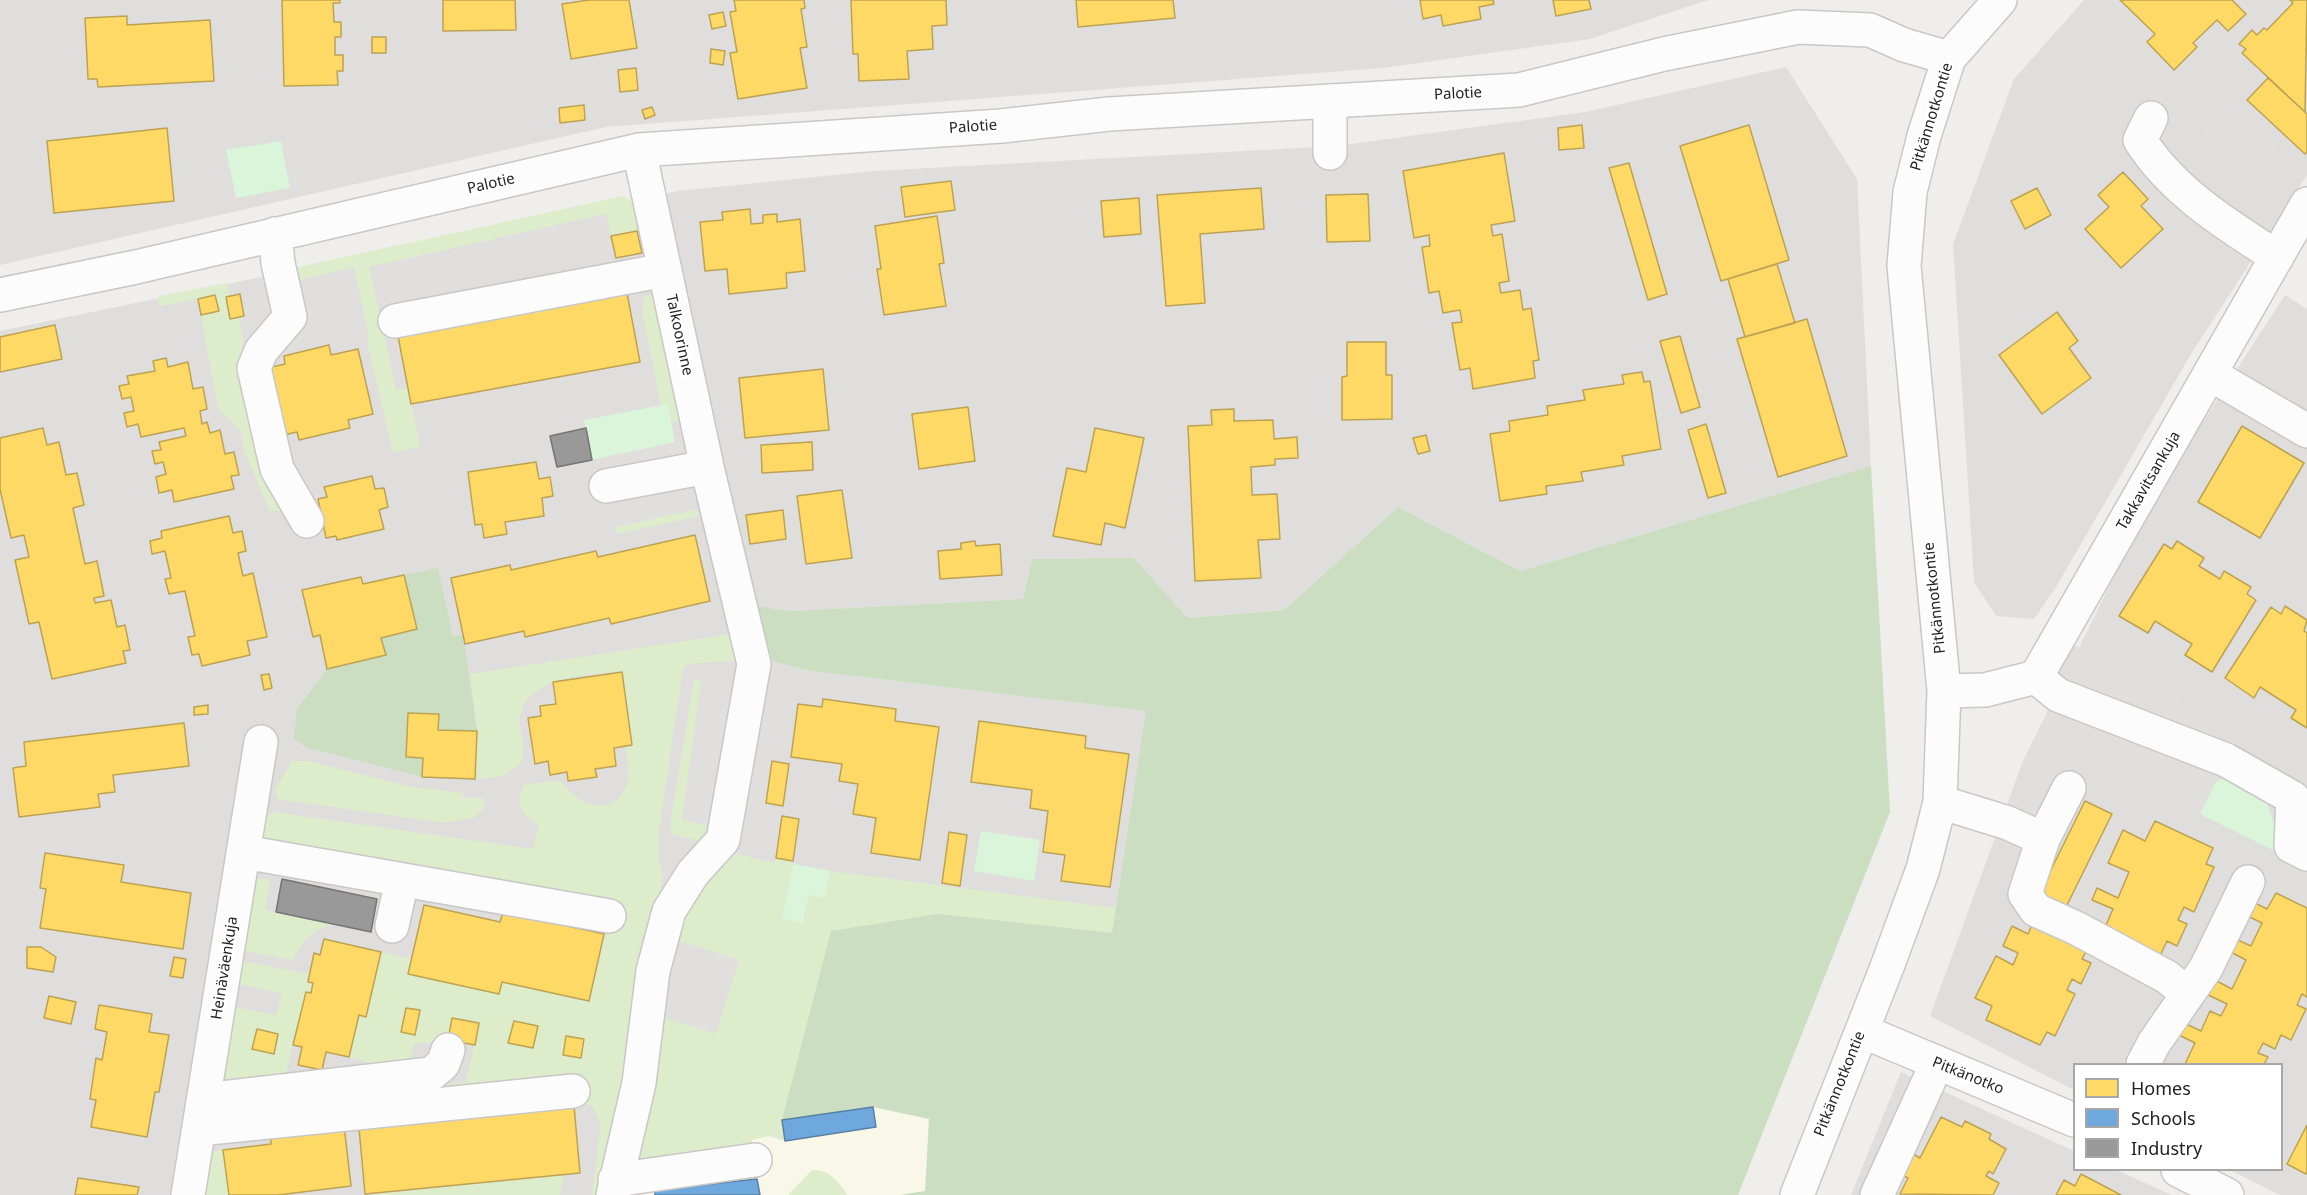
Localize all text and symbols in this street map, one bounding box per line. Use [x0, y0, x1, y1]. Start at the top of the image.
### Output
street label: Pitkännotkontie [1907, 61, 1957, 173]
street label: Palotie [1433, 84, 1483, 104]
street label: Palotie [948, 116, 998, 138]
street label: Palotie [466, 170, 516, 198]
street label: Talkoorinne [662, 293, 696, 377]
street label: Takkavitsankuja [2113, 428, 2185, 534]
street label: Pitkännotkontie [1920, 541, 1950, 655]
street label: Heinäväenkuja [208, 915, 242, 1021]
street label: Pitkännotkontie [1811, 1029, 1869, 1139]
street label: Pitkänotko [1930, 1053, 2006, 1099]
legend [2073, 1063, 2283, 1171]
text: Homes [2131, 1076, 2191, 1100]
text: Schools [2131, 1106, 2196, 1130]
text: Industry [2131, 1136, 2202, 1160]

